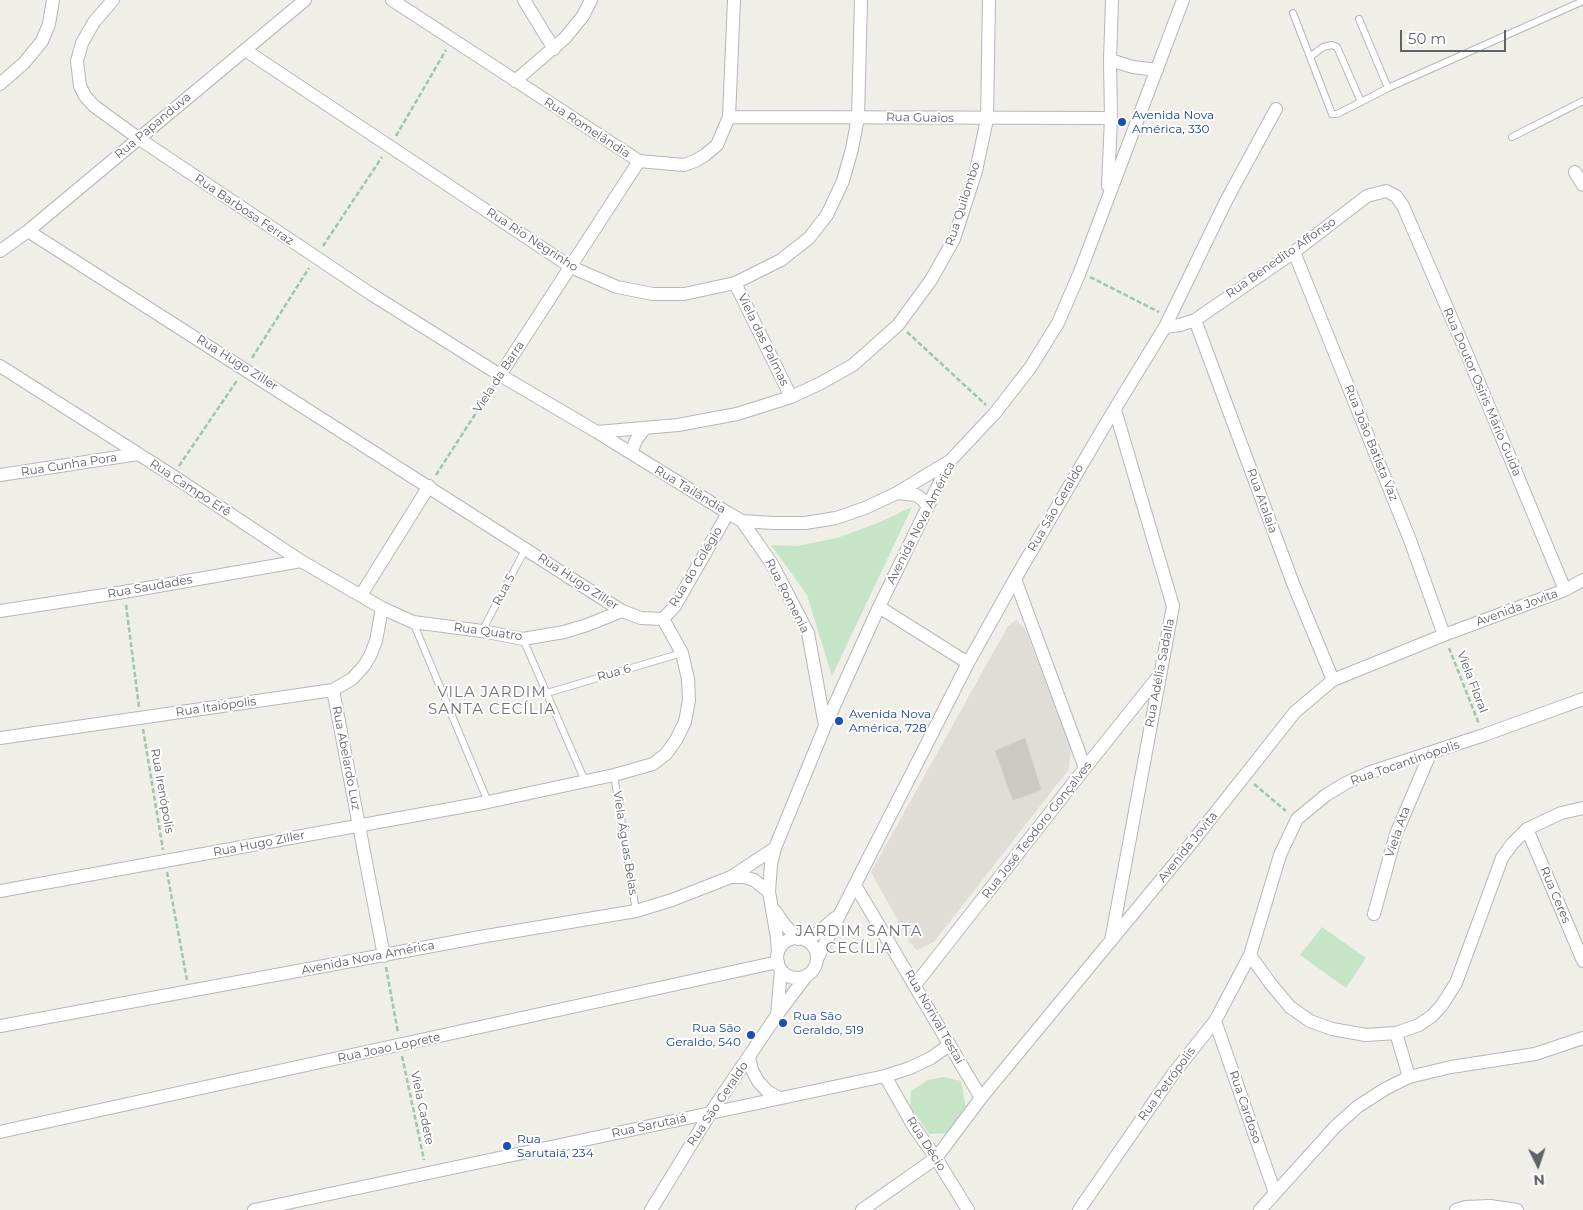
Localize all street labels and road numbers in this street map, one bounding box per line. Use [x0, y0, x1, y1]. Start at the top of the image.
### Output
street label: Rua Papanduva [112, 90, 194, 162]
street label: Rua Romelândia [541, 95, 633, 161]
street label: Rua Guaios [886, 110, 954, 126]
street label: Rua Quilombo [943, 160, 983, 248]
street label: Rua Barbosa Ferraz [192, 171, 296, 249]
street label: Rua Rio Negrinho [483, 205, 581, 275]
street label: Rua Benedito Affonso [1223, 215, 1339, 301]
street label: Viela das Palmas [734, 292, 792, 388]
street label: Rua Doutor Osíris Mário Guida [1440, 306, 1524, 478]
street label: Rua Hugo Ziller [194, 332, 280, 394]
street label: Viela da Barra [470, 338, 528, 416]
street label: Rua João Batista Vaz [1341, 383, 1401, 503]
street label: Rua Cunha Pora [20, 450, 118, 480]
street label: Rua Campo Erê [147, 456, 233, 520]
street label: Avenida Nova América [884, 459, 958, 587]
street label: Rua São Geraldo [1025, 462, 1087, 554]
street label: Rua Tailândia [652, 463, 728, 517]
street label: Rua Atalaia [1244, 467, 1280, 535]
street label: Rua do Colégio [666, 524, 726, 610]
street label: Rua Hugo Ziller [535, 551, 621, 613]
street label: Rua Romenia [762, 556, 812, 636]
street label: Rua Saudades [106, 572, 194, 602]
street label: Rua 5 [490, 572, 518, 608]
street label: Avenida Jovita [1474, 586, 1560, 630]
street label: Rua Adélia Sadalla [1142, 617, 1178, 729]
street label: Rua Quatro [453, 620, 523, 644]
street label: Viela Floral [1454, 649, 1490, 715]
street label: Rua 6 [596, 661, 632, 685]
street label: Rua Itaiópolis [175, 694, 257, 720]
street label: Rua Abelardo Luz [329, 705, 363, 811]
street label: Rua Tocantinópolis [1349, 738, 1461, 788]
street label: Rua Irenópolis [147, 747, 177, 835]
street label: Rua José Teodoro Gonçalves [979, 759, 1095, 901]
street label: Viela Águas Belas [610, 790, 640, 896]
street label: Viela Ata [1383, 805, 1413, 859]
street label: Avenida Jovita [1155, 809, 1221, 885]
street label: Rua Hugo Ziller [212, 828, 306, 860]
street label: Rua Ceres [1537, 864, 1573, 926]
street label: Avenida Nova América [300, 938, 436, 978]
street label: Rua Norival Testai [901, 967, 967, 1067]
street label: Rua Joao Loprete [336, 1030, 442, 1066]
street label: Rua Petrópolis [1135, 1044, 1199, 1124]
street label: Rua São Geraldo [684, 1059, 752, 1149]
street label: Rua Cardoso [1226, 1069, 1264, 1145]
street label: Viela Cadete [407, 1070, 437, 1146]
street label: Rua Sarutaiá [610, 1111, 688, 1141]
street label: Rua Décio [903, 1114, 949, 1174]

